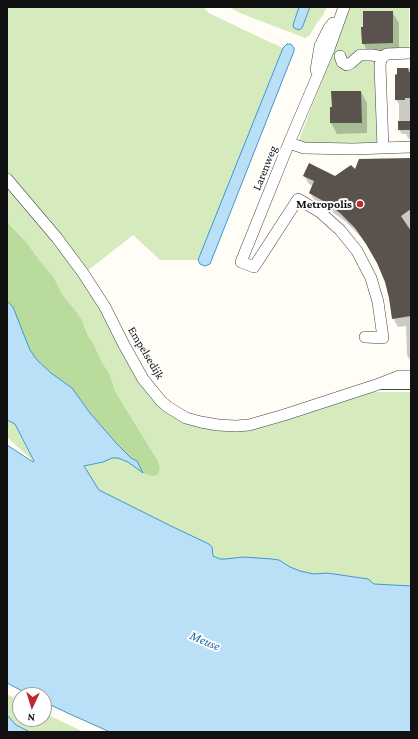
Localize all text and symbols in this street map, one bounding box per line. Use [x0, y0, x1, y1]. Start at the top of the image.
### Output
street label: Larenweg [250, 143, 280, 193]
place label: Metropolis [296, 197, 352, 211]
marker: Metropolis [355, 199, 365, 209]
street label: Empelsedijk [125, 324, 167, 382]
water label: Meuse [188, 628, 222, 654]
north arrow [12, 687, 52, 727]
text: N [27, 712, 35, 724]

